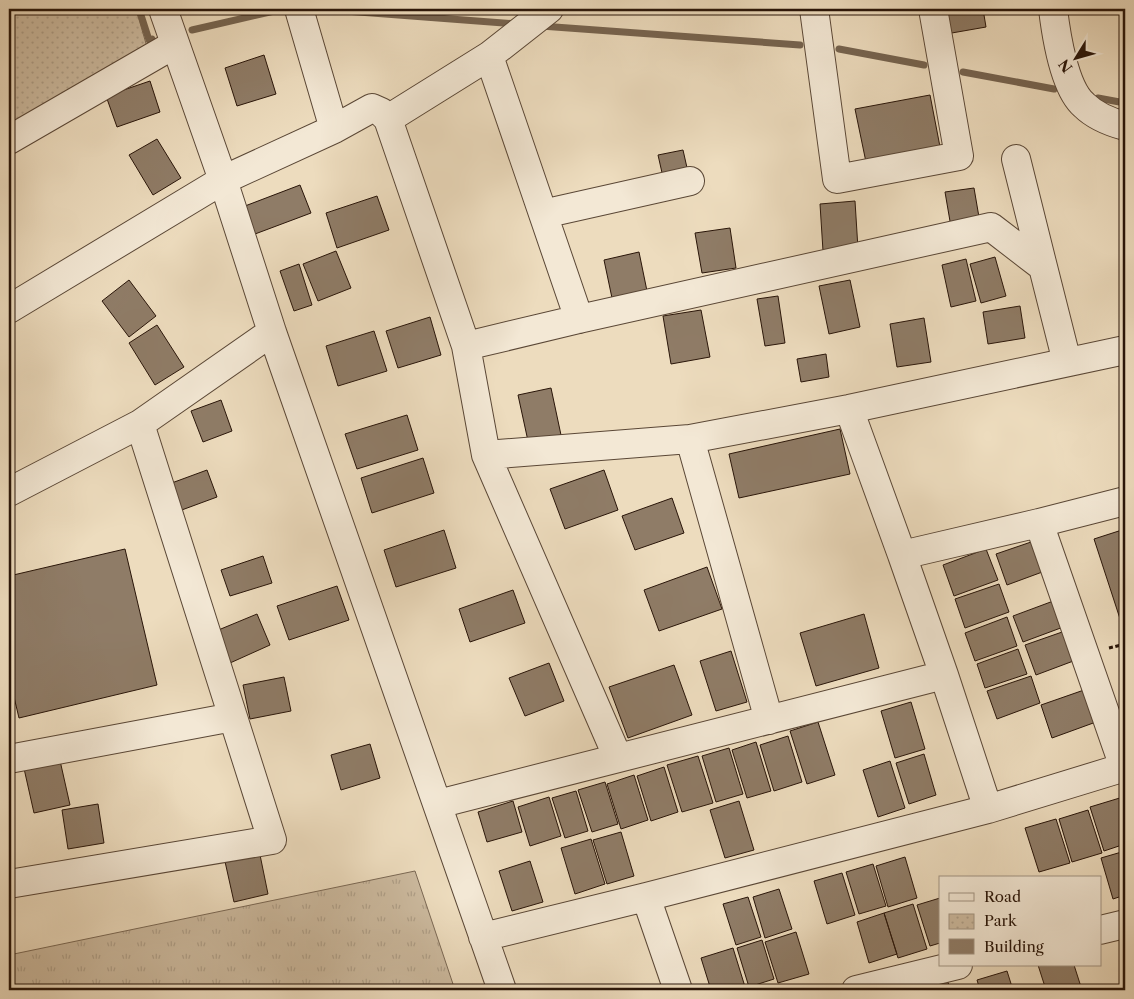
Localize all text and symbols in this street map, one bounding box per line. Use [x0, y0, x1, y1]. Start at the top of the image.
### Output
north arrow [1052, 32, 1102, 82]
text: N [1055, 56, 1076, 76]
legend [939, 876, 1102, 966]
text: Road [984, 887, 1021, 906]
text: Park [984, 911, 1018, 930]
text: Building [984, 937, 1044, 956]

